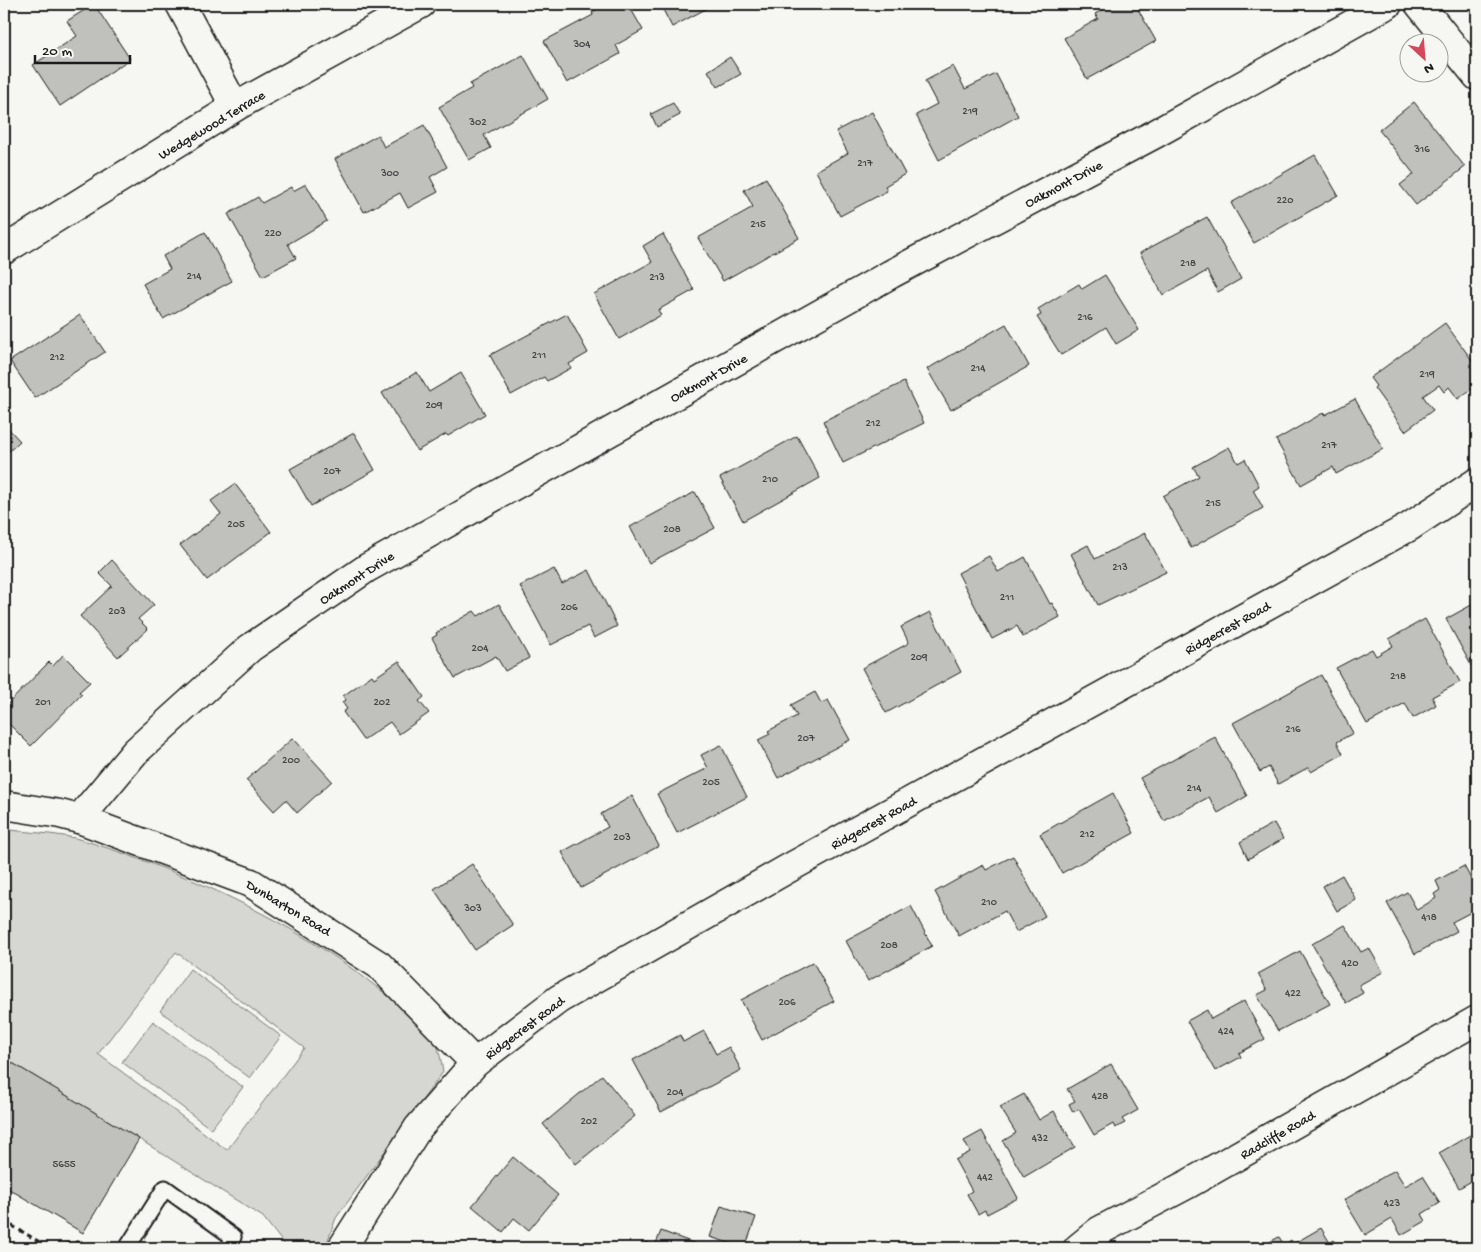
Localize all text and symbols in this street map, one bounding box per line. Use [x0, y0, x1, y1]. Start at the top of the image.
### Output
scale bar [35, 32, 130, 64]
north arrow [1398, 32, 1448, 82]
house number: 304 [572, 39, 591, 51]
text: 20 m [42, 43, 72, 61]
text: N [1421, 58, 1436, 77]
street label: Wedgewood Terrace [156, 87, 269, 165]
house number: 219 [962, 106, 978, 118]
house number: 302 [468, 117, 487, 129]
house number: 316 [1413, 144, 1430, 156]
street label: Oakmont Drive [1022, 157, 1107, 213]
house number: 217 [857, 158, 873, 170]
house number: 300 [380, 168, 399, 180]
house number: 220 [1276, 195, 1294, 207]
house number: 215 [750, 219, 766, 231]
house number: 220 [264, 228, 282, 240]
house number: 218 [1180, 258, 1196, 270]
house number: 214 [186, 271, 202, 283]
house number: 213 [649, 272, 665, 284]
house number: 216 [1077, 312, 1093, 324]
house number: 211 [532, 350, 546, 362]
street label: Oakmont Drive [668, 351, 752, 407]
house number: 212 [49, 352, 65, 364]
house number: 214 [970, 363, 986, 375]
house number: 219 [1419, 369, 1435, 381]
house number: 209 [425, 400, 443, 412]
house number: 212 [865, 418, 881, 430]
house number: 217 [1321, 440, 1337, 452]
house number: 207 [323, 466, 341, 478]
house number: 210 [762, 474, 778, 486]
house number: 215 [1205, 498, 1221, 510]
house number: 205 [227, 519, 245, 531]
house number: 208 [663, 524, 681, 536]
street label: Oakmont Drive [317, 548, 399, 610]
house number: 213 [1112, 562, 1128, 574]
house number: 211 [1000, 592, 1014, 604]
street label: Ridgecrest Road [1182, 598, 1276, 660]
house number: 206 [560, 602, 578, 614]
house number: 203 [108, 606, 126, 618]
house number: 204 [472, 643, 489, 655]
house number: 209 [910, 652, 928, 664]
house number: 218 [1390, 671, 1406, 683]
house number: 201 [35, 697, 51, 709]
house number: 202 [373, 697, 391, 709]
house number: 216 [1285, 724, 1301, 736]
house number: 207 [797, 733, 815, 745]
house number: 200 [282, 755, 300, 767]
house number: 205 [702, 777, 720, 789]
house number: 214 [1186, 783, 1202, 795]
street label: Ridgecrest Road [828, 793, 922, 855]
house number: 212 [1079, 829, 1095, 841]
house number: 203 [613, 832, 631, 844]
street label: Dunbarton Road [241, 877, 335, 942]
house number: 210 [981, 897, 997, 909]
house number: 303 [463, 903, 482, 915]
house number: 418 [1421, 912, 1437, 924]
house number: 208 [880, 940, 898, 952]
house number: 420 [1342, 958, 1358, 970]
house number: 422 [1285, 988, 1302, 1000]
street label: Ridgecrest Road [482, 992, 570, 1065]
house number: 206 [778, 997, 796, 1009]
house number: 424 [1218, 1026, 1235, 1038]
house number: 204 [667, 1087, 684, 1099]
house number: 428 [1092, 1091, 1108, 1103]
street label: Radcliffe Road [1238, 1107, 1320, 1164]
house number: 202 [580, 1116, 598, 1128]
house number: 432 [1032, 1133, 1049, 1145]
house number: 5655 [53, 1159, 76, 1171]
house number: 442 [977, 1172, 994, 1184]
house number: 423 [1384, 1198, 1400, 1210]

